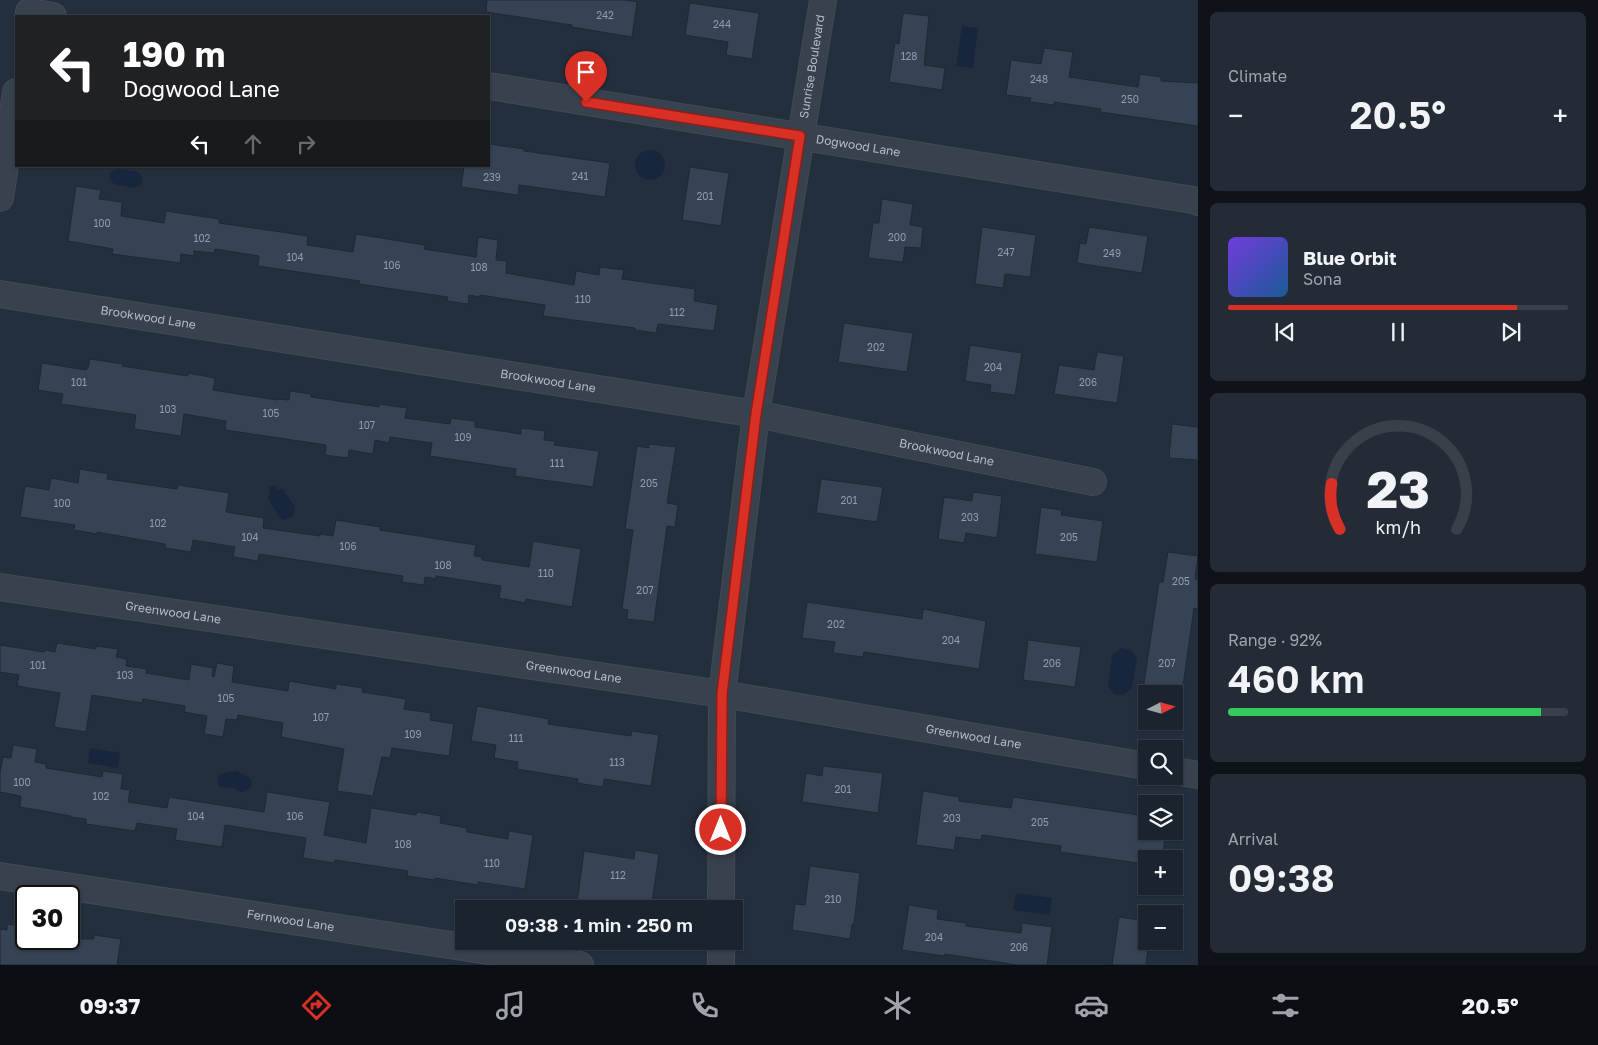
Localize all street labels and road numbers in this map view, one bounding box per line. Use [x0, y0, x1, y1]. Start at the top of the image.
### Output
street label: Sunrise Boulevard [796, 14, 827, 119]
street label: Dogwood Lane [815, 131, 902, 160]
street label: Brookwood Lane [99, 302, 197, 332]
street label: Brookwood Lane [499, 366, 597, 395]
street label: Brookwood Lane [898, 435, 996, 469]
street label: Greenwood Lane [124, 598, 222, 627]
street label: Greenwood Lane [525, 657, 623, 686]
street label: Greenwood Lane [925, 721, 1023, 752]
street label: Fernwood Lane [246, 906, 336, 934]

